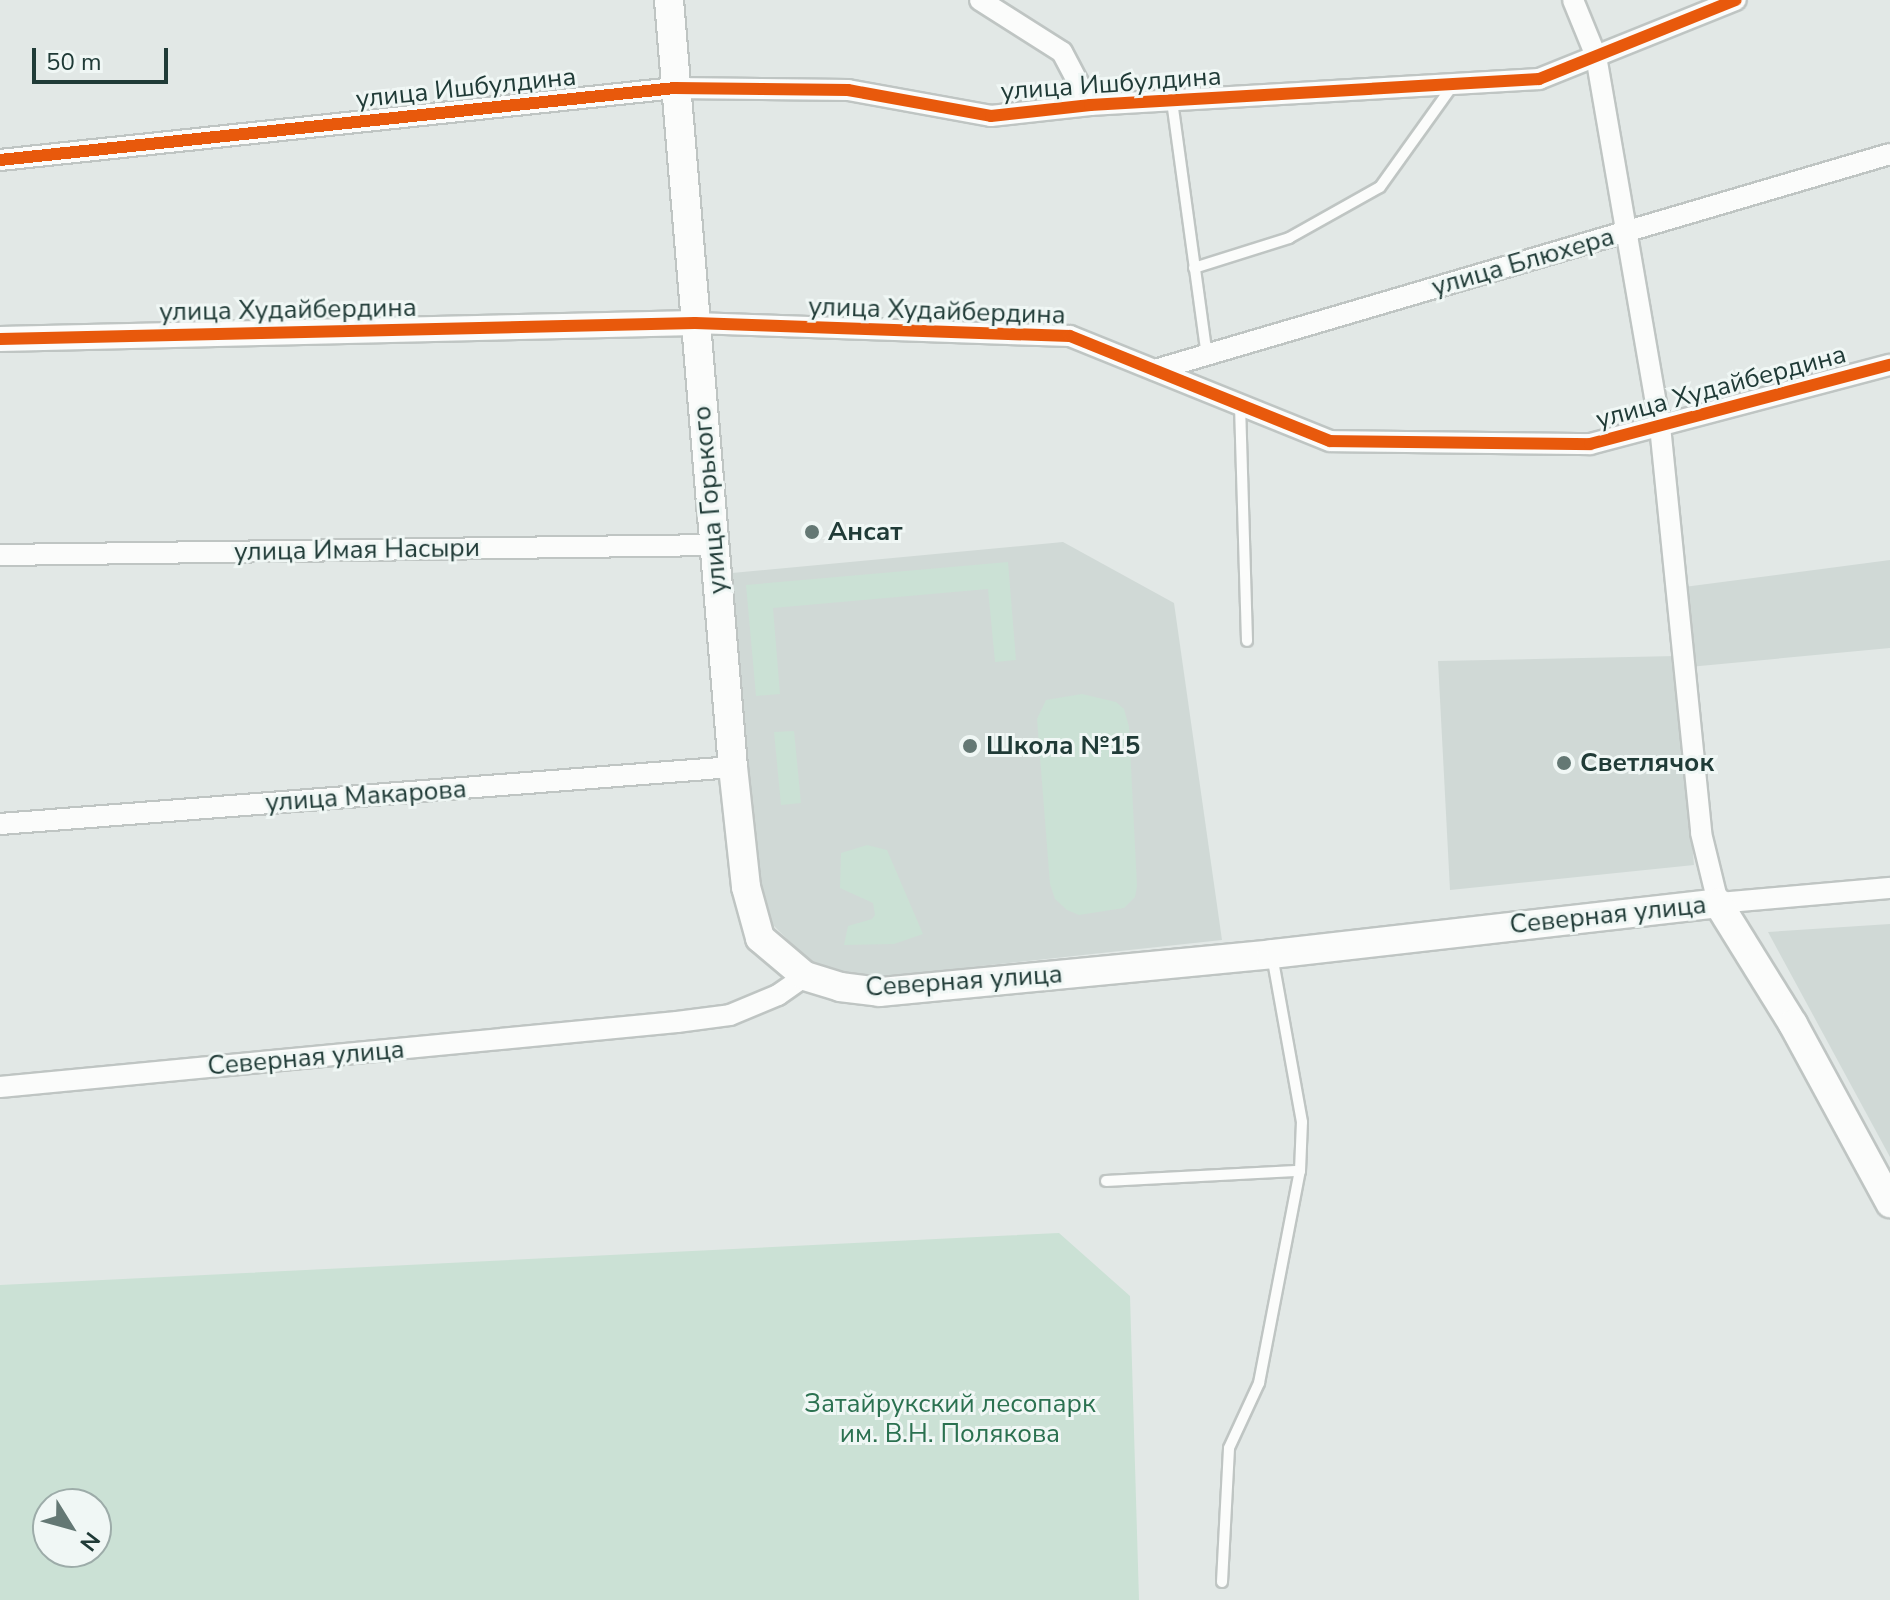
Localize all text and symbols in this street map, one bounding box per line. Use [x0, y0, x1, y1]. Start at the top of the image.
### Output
scale bar [36, 32, 172, 82]
text: 50 m [46, 46, 102, 78]
street label: улица Ишбулдина [354, 61, 578, 115]
street label: улица Ишбулдина [999, 61, 1223, 107]
street label: улица Блюхера [1428, 221, 1618, 303]
street label: улица Худайбердина [808, 291, 1066, 331]
street label: улица Худайбердина [159, 292, 417, 328]
street label: улица Худайбердина [1593, 339, 1849, 435]
street label: улица Горького [686, 405, 734, 595]
place label: Ансат [828, 516, 903, 548]
marker: Ансат [803, 523, 821, 541]
street label: улица Имая Насыри [234, 532, 480, 568]
place label: Школа №15 [986, 730, 1140, 762]
marker: Школа №15 [961, 737, 979, 755]
place label: Светлячок [1580, 747, 1714, 779]
marker: Светлячок [1555, 754, 1573, 772]
street label: улица Макарова [264, 773, 468, 819]
street label: Северная улица [1508, 889, 1708, 941]
street label: Северная улица [864, 959, 1064, 1003]
street label: Северная улица [206, 1034, 406, 1082]
park label: Затайрукский лесопарк им. В.Н. Полякова [804, 1388, 1096, 1450]
north arrow [32, 1488, 112, 1568]
text: N [73, 1526, 107, 1557]

